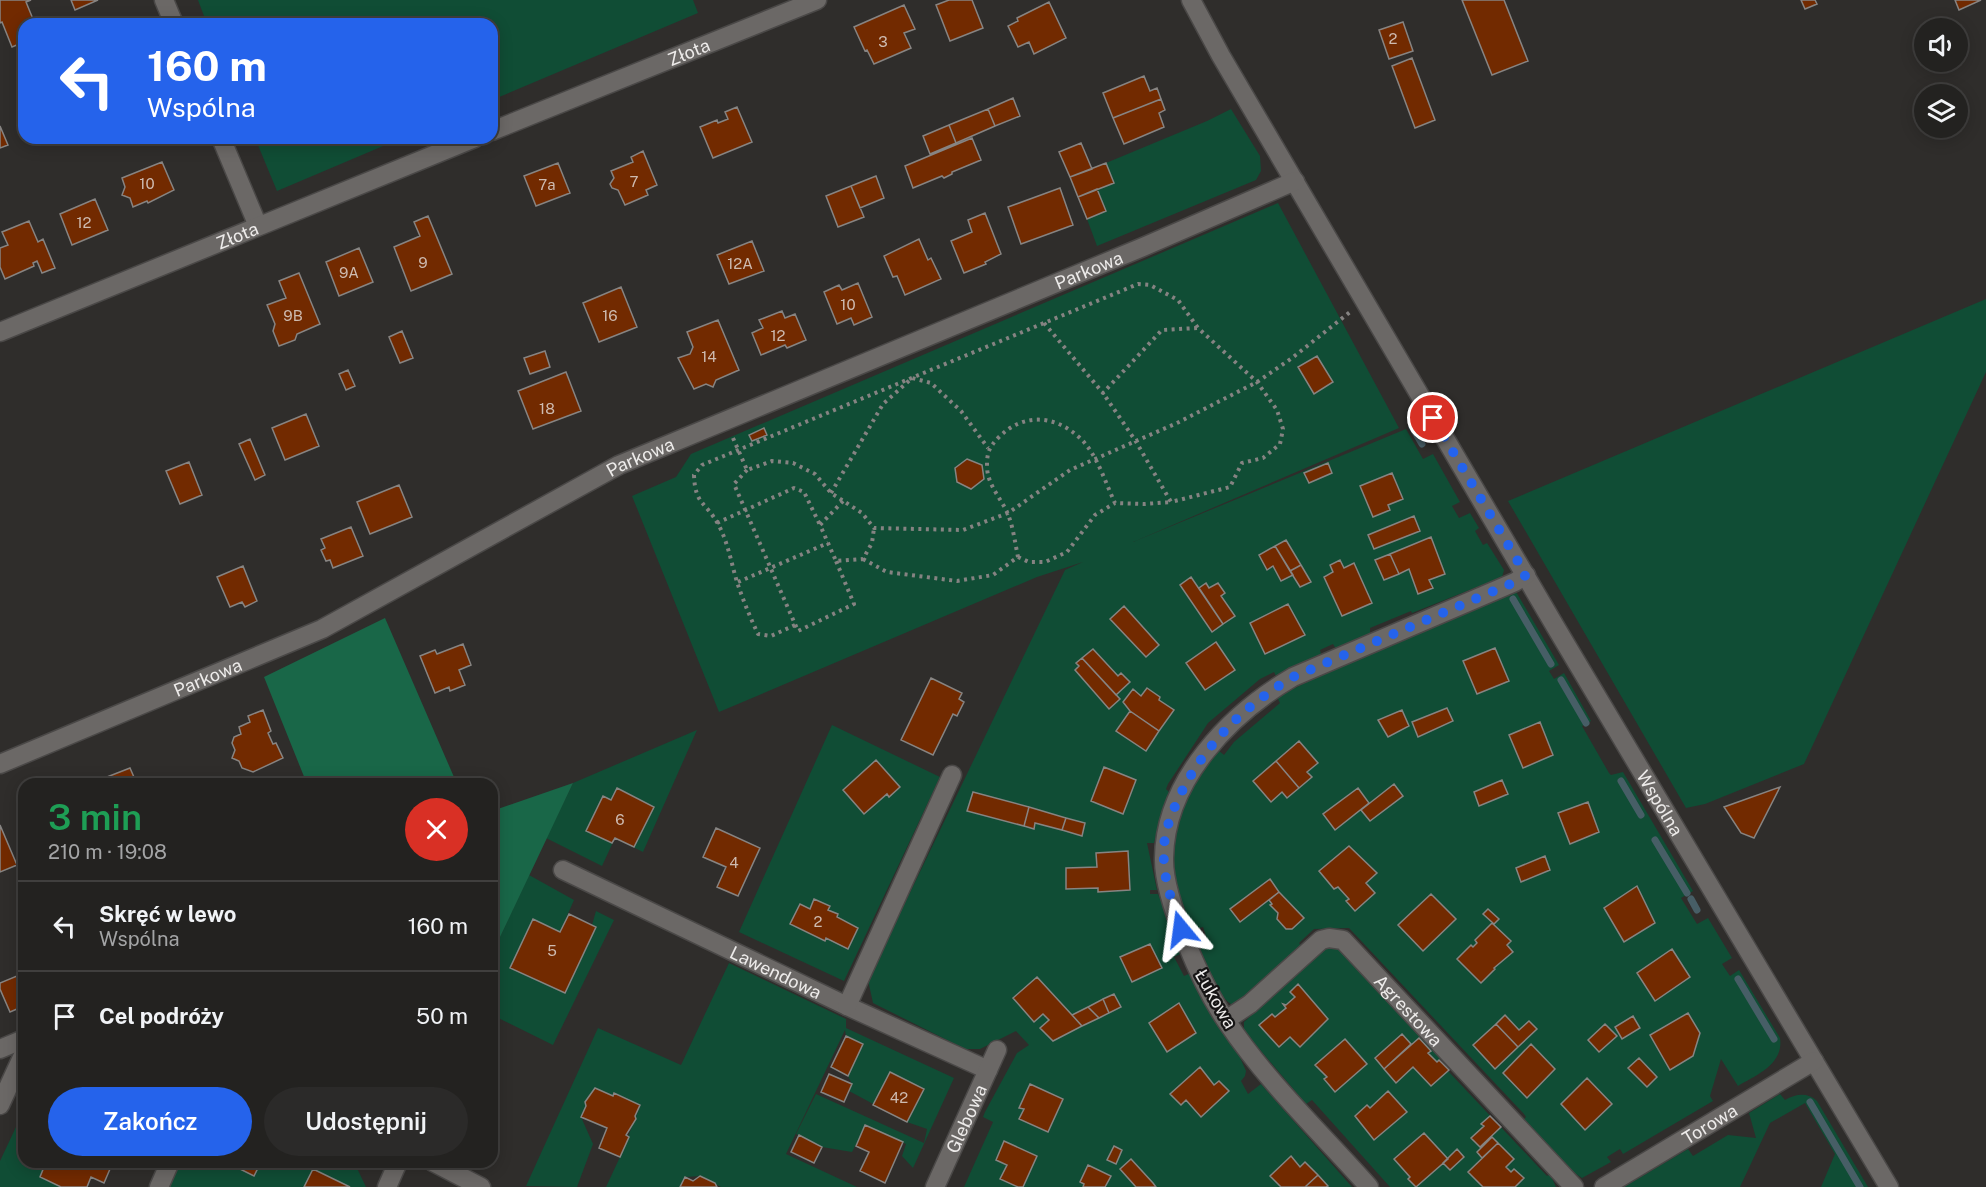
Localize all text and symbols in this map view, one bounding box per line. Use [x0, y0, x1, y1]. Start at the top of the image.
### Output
map controls [1914, 18, 1968, 138]
button: sound [1914, 18, 1968, 72]
house number: 2 [1389, 30, 1398, 47]
house number: 3 [878, 33, 888, 50]
street label: Złota [664, 34, 713, 70]
text: 160 m [147, 41, 267, 90]
icon: left [48, 42, 126, 120]
button: layers [1914, 84, 1968, 138]
text: Wspólna [147, 91, 256, 123]
house number: 7 [629, 173, 639, 190]
house number: 10 [139, 175, 155, 192]
house number: 7a [538, 176, 556, 193]
house number: 12 [76, 214, 92, 231]
street label: Złota [213, 217, 261, 253]
street label: Parkowa [1051, 246, 1126, 293]
house number: 9 [418, 254, 428, 271]
house number: 12A [727, 255, 753, 272]
house number: 9A [339, 264, 359, 281]
house number: 10 [840, 296, 856, 313]
house number: 9B [283, 307, 303, 324]
house number: 16 [602, 307, 618, 324]
house number: 12 [770, 327, 786, 344]
house number: 14 [701, 348, 717, 365]
pin [1407, 392, 1458, 443]
house number: 18 [539, 400, 555, 417]
icon: arrive [1416, 401, 1449, 434]
street label: Parkowa [602, 433, 677, 481]
street label: Parkowa [170, 653, 245, 701]
street label: Wspólna [1633, 766, 1688, 839]
text: 3 min [48, 796, 142, 838]
button: close [405, 798, 468, 861]
house number: 6 [615, 811, 625, 828]
text: 210 m · 19:08 [48, 840, 167, 864]
house number: 4 [729, 854, 739, 871]
position arrow [1149, 897, 1213, 961]
text: Skręć w lewo [99, 901, 236, 927]
icon: left [48, 910, 81, 943]
text: 160 m [408, 913, 468, 939]
house number: 2 [814, 913, 823, 930]
text: Wspólna [99, 927, 179, 951]
street label: Lawendowa [727, 941, 825, 1003]
house number: 5 [547, 942, 557, 959]
street label: Łukowa [1191, 966, 1241, 1032]
street label: Agrestowa [1370, 970, 1447, 1050]
icon: arrive [48, 1000, 81, 1033]
text: Cel podróży [99, 1003, 224, 1029]
text: 50 m [416, 1003, 468, 1029]
street label: Glebowa [941, 1081, 991, 1156]
button: Zakończ [48, 1087, 252, 1156]
button: Udostępnij [264, 1087, 468, 1156]
house number: 42 [890, 1089, 908, 1106]
street label: Torowa [1678, 1099, 1741, 1148]

